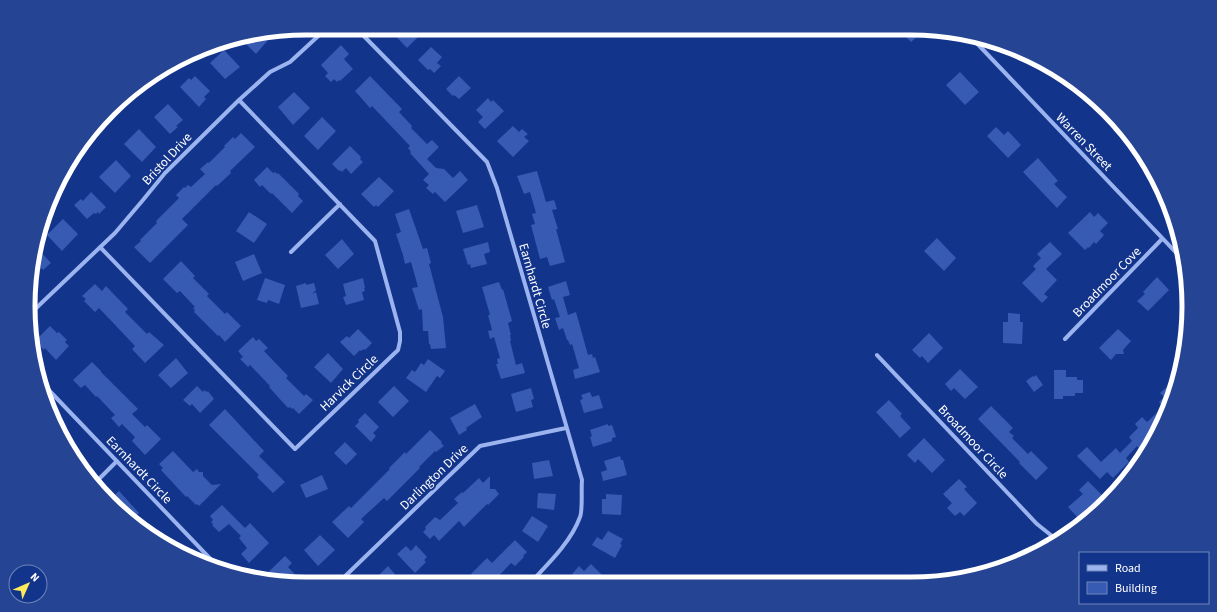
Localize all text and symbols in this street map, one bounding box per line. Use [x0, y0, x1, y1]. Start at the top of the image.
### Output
street label: Warren Street [1052, 109, 1117, 175]
street label: Bristol Drive [138, 129, 196, 189]
street label: Earnhardt Circle [514, 241, 556, 331]
street label: Broadmoor Cove [1069, 243, 1145, 321]
street label: Harvick Circle [316, 351, 382, 415]
street label: Broadmoor Circle [934, 401, 1012, 483]
street label: Earnhardt Circle [102, 432, 176, 508]
street label: Darlington Drive [396, 440, 472, 514]
legend [1079, 552, 1209, 604]
text: Road [1115, 560, 1141, 577]
north arrow [8, 564, 48, 604]
text: N [27, 569, 43, 585]
text: Building [1115, 580, 1157, 597]

